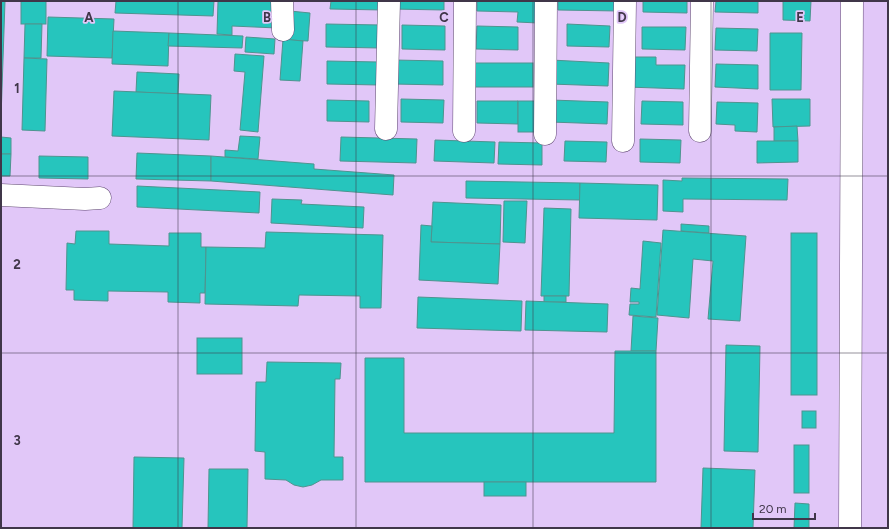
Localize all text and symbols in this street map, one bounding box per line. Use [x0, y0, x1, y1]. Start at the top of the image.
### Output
text: A [84, 10, 94, 25]
text: B [263, 10, 271, 25]
text: C [439, 10, 449, 25]
text: D [617, 10, 627, 25]
text: E [796, 10, 804, 25]
text: 1 [14, 81, 20, 96]
text: 2 [13, 257, 21, 272]
text: 3 [13, 433, 21, 448]
scale bar [753, 495, 815, 521]
text: 20 m [759, 502, 787, 516]

